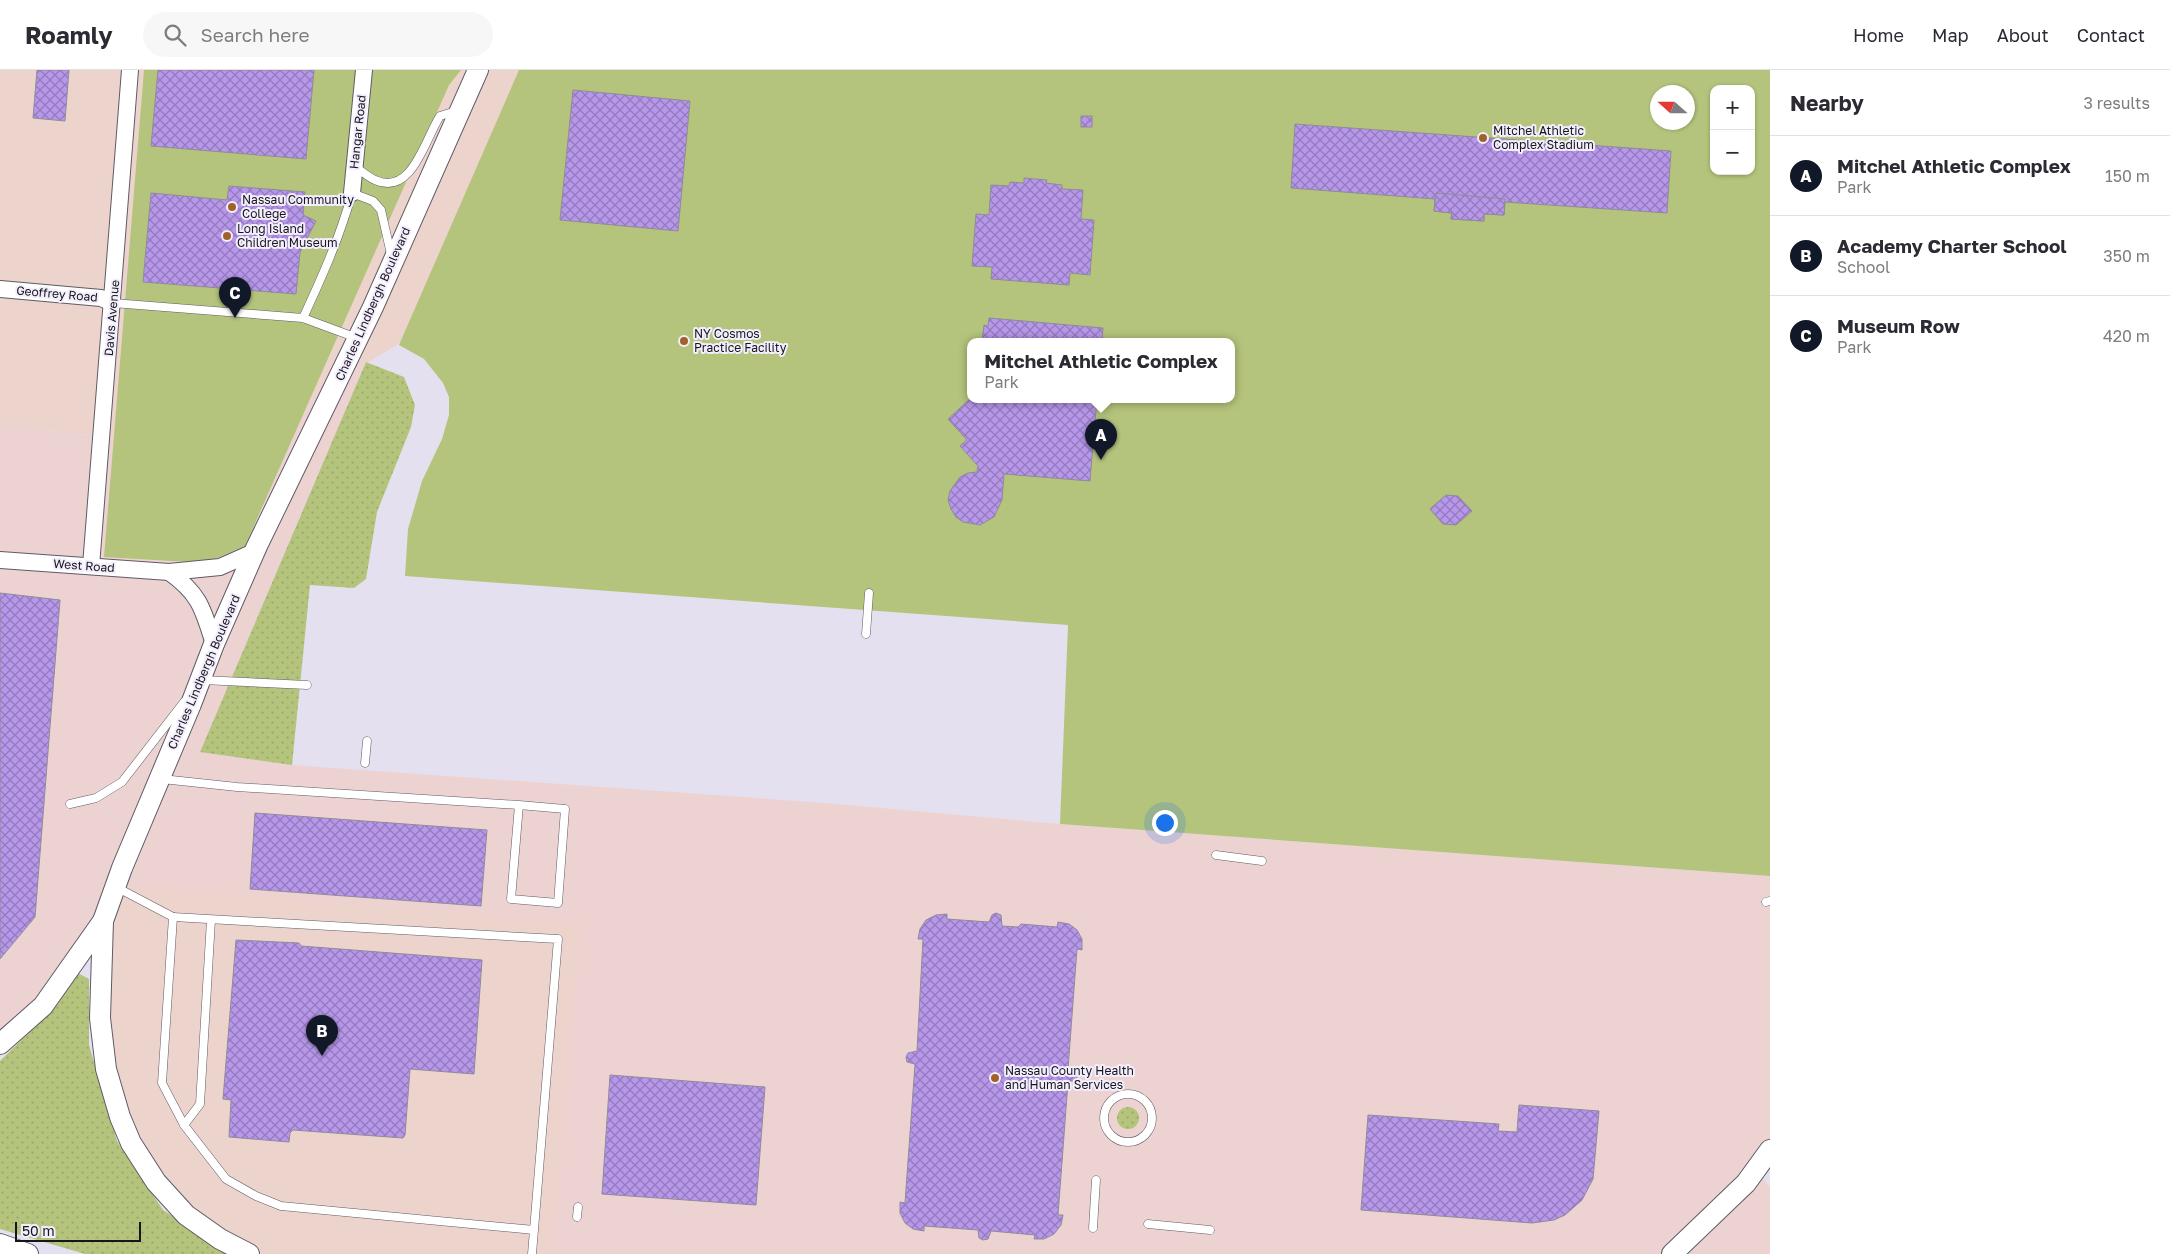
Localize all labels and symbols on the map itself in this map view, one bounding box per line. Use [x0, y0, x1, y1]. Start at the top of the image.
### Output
north arrow [1650, 85, 1695, 130]
street label: Hangar Road [346, 94, 369, 170]
place label: Mitchel Athletic Complex Stadium [1493, 123, 1594, 152]
marker: Mitchel Athletic Complex Stadium [1477, 132, 1489, 144]
place label: Nassau Community College [242, 192, 354, 221]
marker: Nassau Community College [226, 201, 238, 213]
place label: Long Island Children Museum [237, 221, 338, 250]
street label: Charles Lindbergh Boulevard [332, 225, 413, 383]
marker: Long Island Children Museum [221, 230, 233, 242]
pin: C [219, 277, 251, 318]
street label: Davis Avenue [101, 279, 122, 357]
street label: Geoffrey Road [16, 282, 98, 305]
place label: NY Cosmos Practice Facility [694, 326, 787, 355]
marker: NY Cosmos Practice Facility [678, 335, 690, 347]
pin: A [1085, 419, 1117, 460]
street label: West Road [53, 556, 115, 575]
street label: Charles Lindbergh Boulevard [164, 592, 243, 751]
your location [1152, 810, 1178, 836]
pin: B [306, 1015, 338, 1056]
place label: Nassau County Health and Human Services [1005, 1063, 1134, 1092]
marker: Nassau County Health and Human Services [989, 1072, 1001, 1084]
scale bar [15, 1219, 141, 1242]

